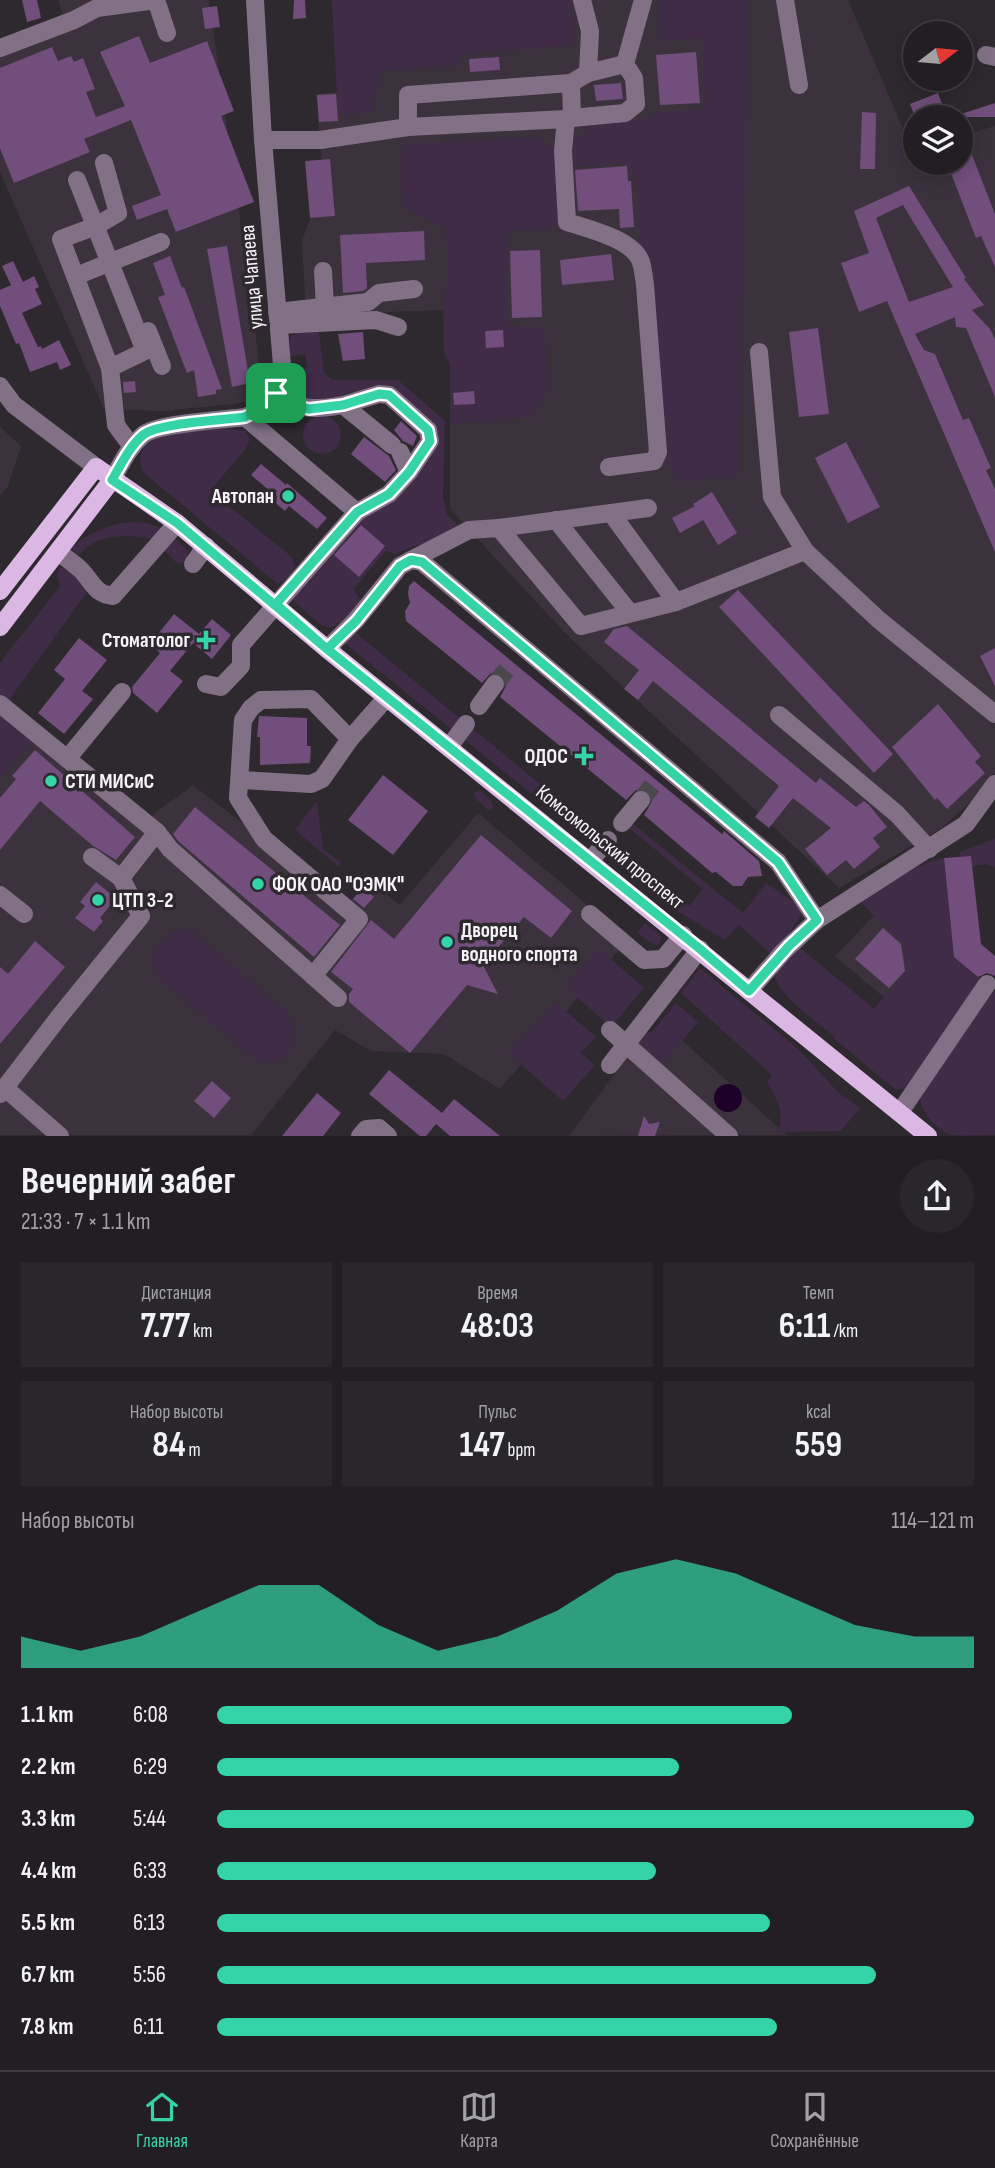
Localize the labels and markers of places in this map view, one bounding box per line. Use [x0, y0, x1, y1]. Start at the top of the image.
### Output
pin [246, 363, 306, 423]
place label: Автопан [211, 484, 274, 509]
marker: Автопан [280, 488, 296, 504]
place label: Стоматолог [102, 628, 190, 653]
marker: Стоматолог [196, 630, 216, 650]
place label: ОДОС [525, 744, 568, 769]
marker: ОДОС [574, 746, 594, 766]
place label: СТИ МИСиС [65, 769, 155, 794]
marker: СТИ МИСиС [43, 773, 59, 789]
place label: ФОК ОАО "ОЭМК" [272, 872, 404, 897]
marker: ФОК ОАО "ОЭМК" [250, 876, 266, 892]
place label: ЦТП 3-2 [112, 888, 173, 913]
marker: ЦТП 3-2 [90, 892, 106, 908]
place label: Дворец водного спорта [461, 918, 578, 967]
marker: Дворец водного спорта [439, 934, 455, 950]

